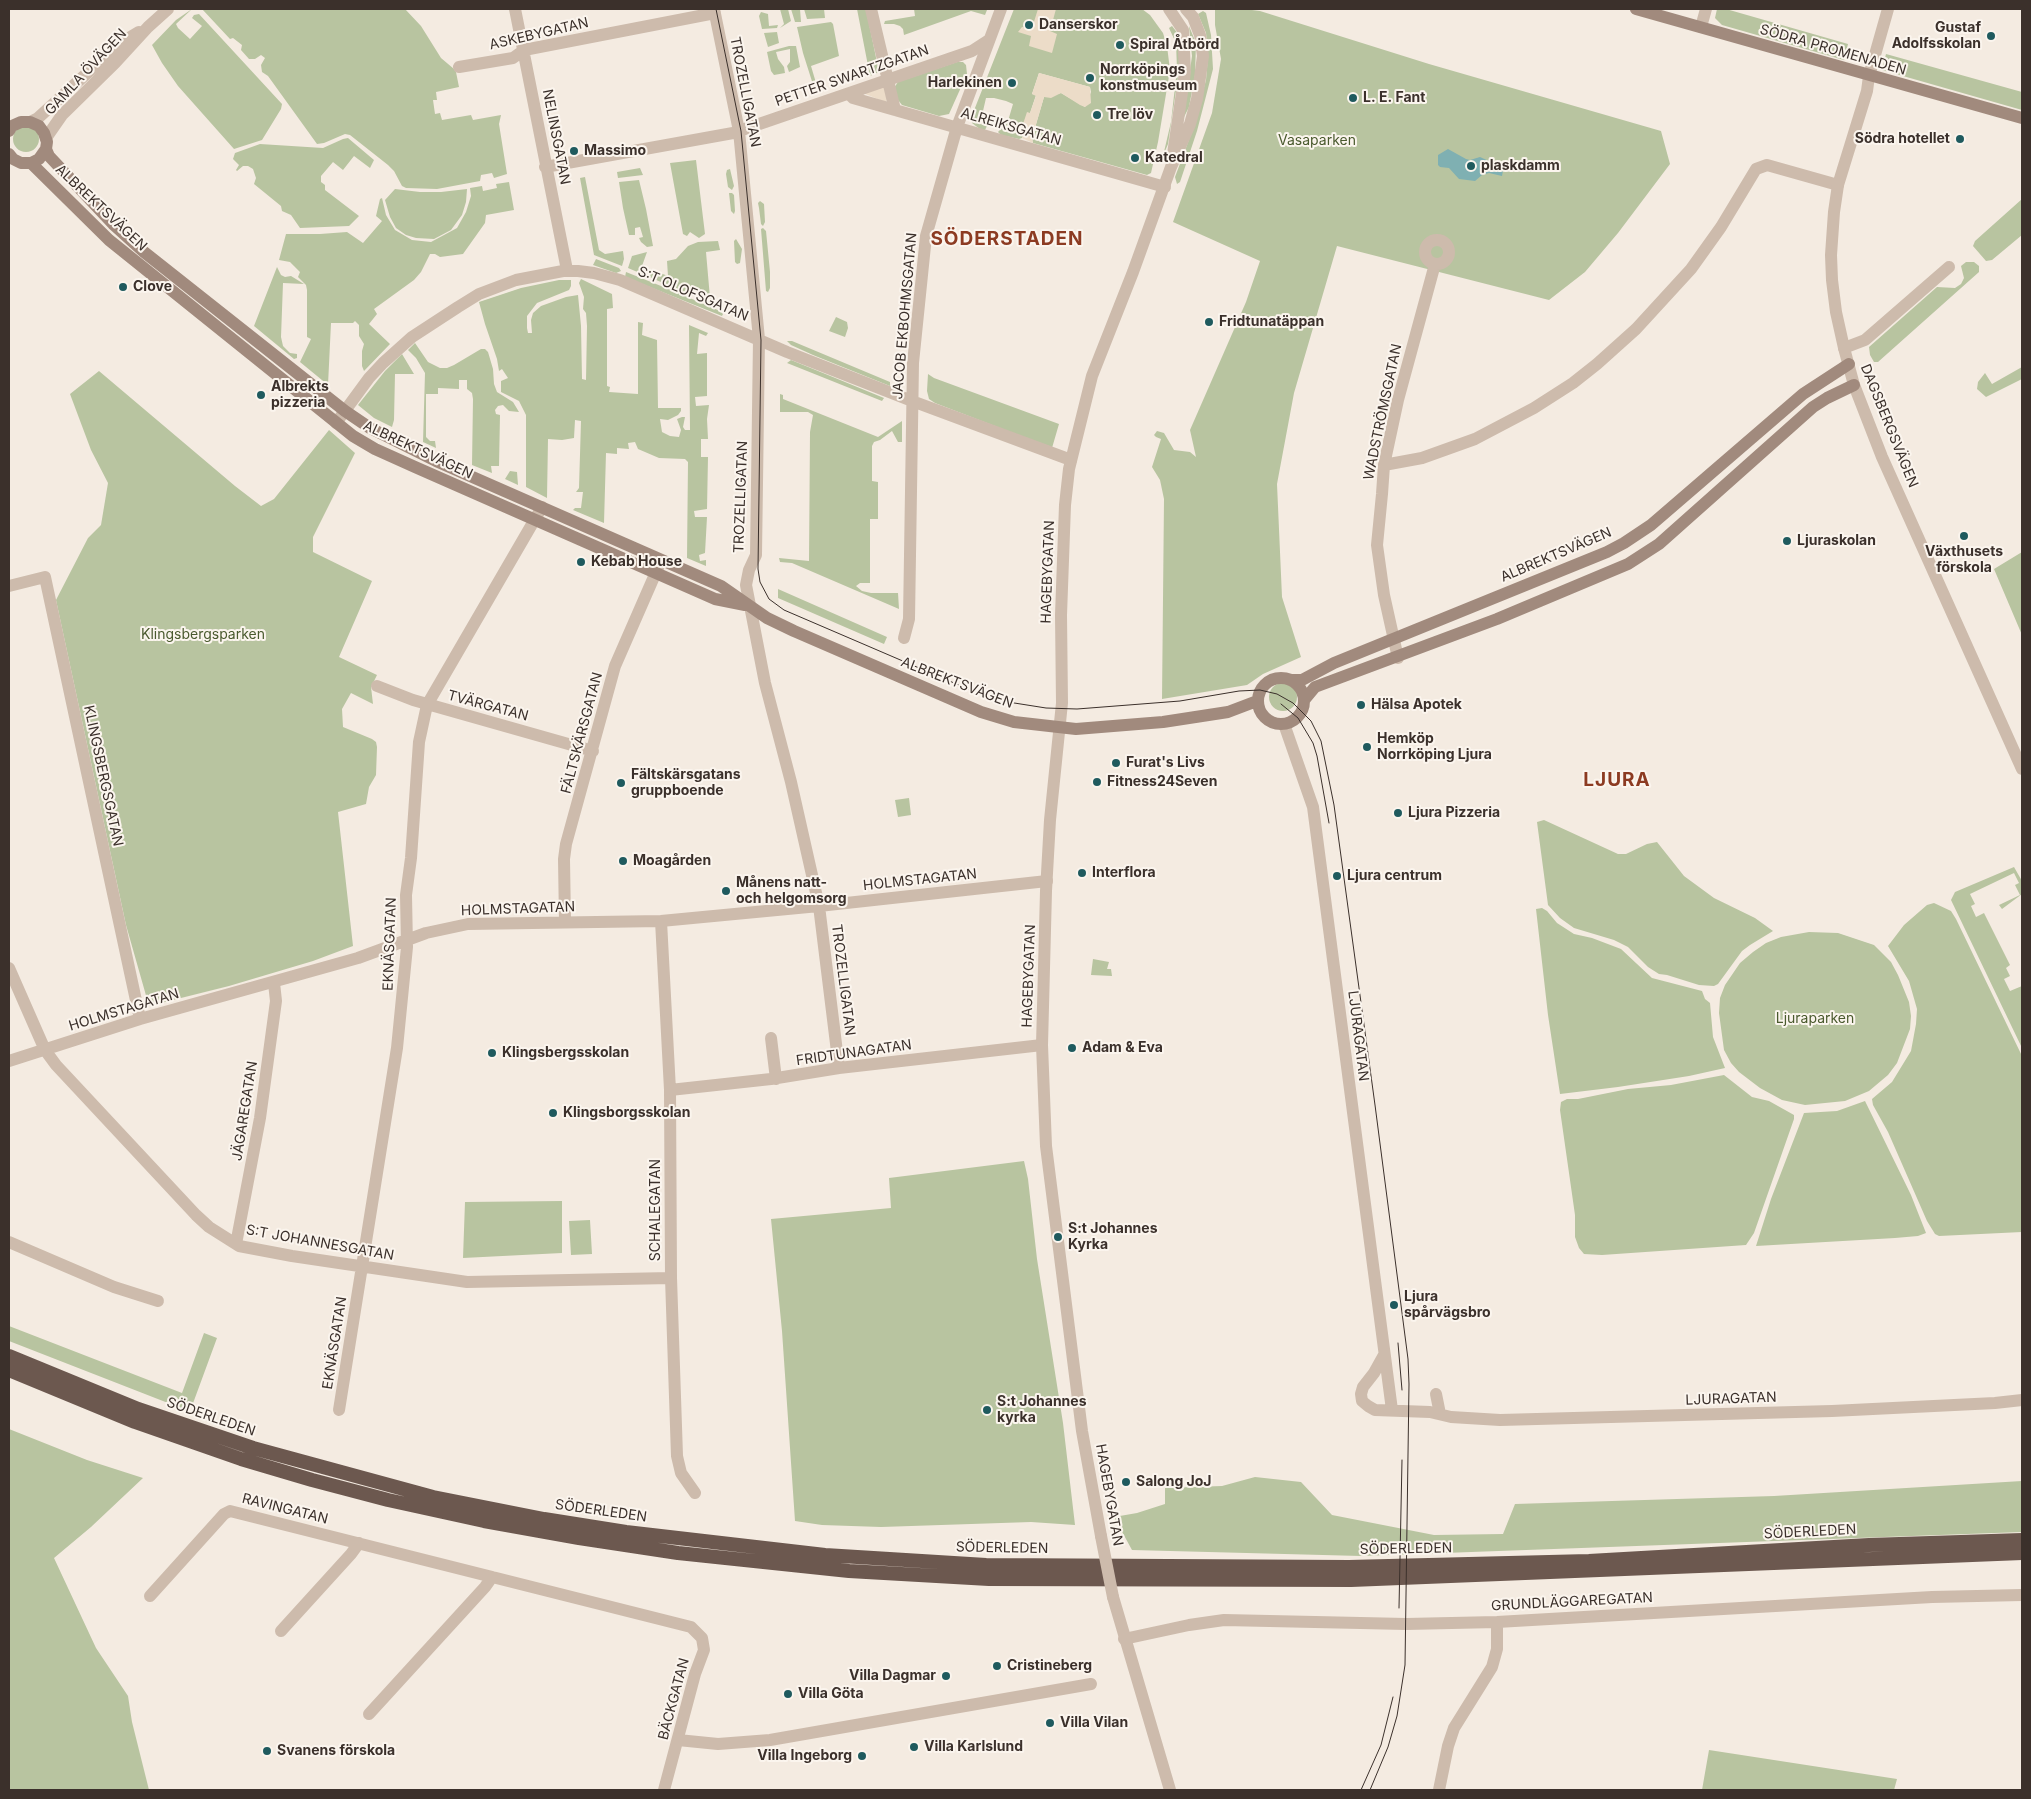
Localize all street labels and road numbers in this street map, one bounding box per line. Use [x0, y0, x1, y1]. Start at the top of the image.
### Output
street label: ASKEBYGATAN [488, 14, 590, 54]
street label: SÖDRA PROMENADEN [1758, 21, 1908, 79]
street label: GAMLA ÖVÄGEN [42, 26, 130, 118]
street label: TROZELLIGATAN [726, 35, 764, 149]
street label: PETTER SWARTZGATAN [773, 42, 931, 110]
street label: NELINSGATAN [539, 88, 573, 186]
street label: ALREIKSGATAN [959, 105, 1063, 149]
street label: ALBREKTSVÄGEN [52, 161, 150, 255]
street label: JACOB EKBOHMSGATAN [889, 232, 921, 400]
street label: S:T OLOFSGATAN [635, 263, 751, 325]
street label: WADSTRÖMSGATAN [1360, 342, 1406, 482]
street label: DAGSBERGSVÄGEN [1857, 362, 1921, 490]
street label: ALBREKTSVÄGEN [361, 417, 475, 483]
street label: TROZELLIGATAN [731, 441, 751, 553]
street label: HAGEBYGATAN [1038, 520, 1058, 624]
street label: ALBREKTSVÄGEN [1498, 524, 1614, 586]
street label: ALBREKTSVÄGEN [898, 654, 1016, 712]
street label: FÄLTSKÄRSGATAN [558, 670, 606, 796]
street label: TVÄRGATAN [446, 687, 530, 725]
street label: KLINGSBERGSGATAN [80, 704, 126, 848]
street label: HOLMSTAGATAN [862, 866, 978, 894]
street label: EKNÄSGATAN [380, 897, 400, 991]
street label: HOLMSTAGATAN [461, 899, 575, 919]
street label: TROZELLIGATAN [828, 923, 858, 1037]
street label: HAGEBYGATAN [1019, 924, 1039, 1028]
street label: HOLMSTAGATAN [67, 985, 181, 1035]
street label: LJURAGATAN [1344, 990, 1372, 1082]
street label: FRIDTUNAGATAN [795, 1037, 913, 1069]
street label: JÄGAREGATAN [229, 1060, 261, 1162]
street label: SCHALEGATAN [648, 1159, 664, 1261]
street label: S:T JOHANNESGATAN [245, 1222, 395, 1264]
street label: EKNÄSGATAN [319, 1295, 351, 1391]
street label: LJURAGATAN [1685, 1389, 1777, 1409]
street label: SÖDERLEDEN [164, 1394, 258, 1440]
street label: HAGEBYGATAN [1092, 1443, 1126, 1547]
street label: RAVINGATAN [240, 1490, 330, 1528]
street label: SÖDERLEDEN [554, 1496, 648, 1526]
street label: SÖDERLEDEN [1763, 1521, 1857, 1543]
street label: SÖDERLEDEN [956, 1539, 1048, 1557]
street label: SÖDERLEDEN [1360, 1540, 1452, 1558]
street label: GRUNDLÄGGAREGATAN [1491, 1589, 1653, 1615]
street label: BÄCKGATAN [655, 1656, 693, 1742]

